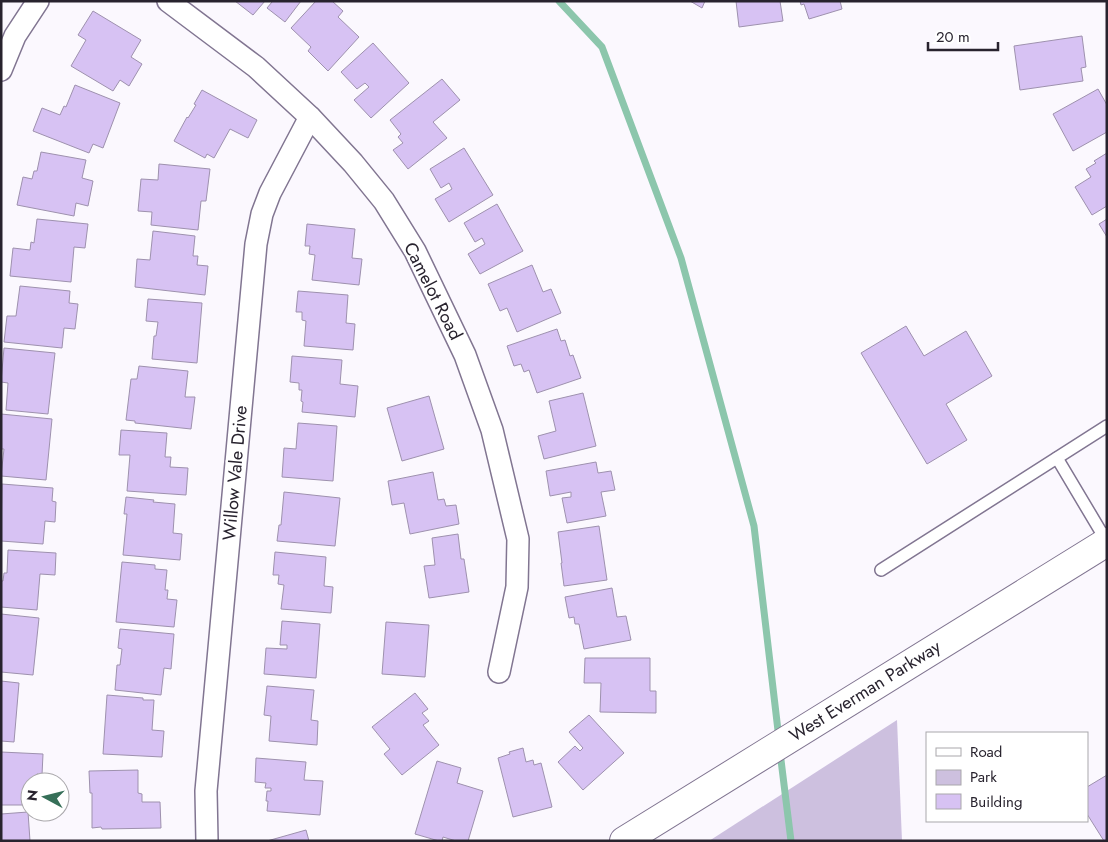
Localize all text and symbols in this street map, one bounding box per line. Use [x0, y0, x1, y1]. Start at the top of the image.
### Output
scale bar [928, 20, 998, 52]
text: 20 m [936, 26, 970, 48]
street label: Camelot Road [397, 238, 469, 344]
street label: Willow Vale Drive [216, 404, 254, 542]
street label: West Everman Parkway [784, 634, 946, 748]
legend [926, 732, 1088, 822]
text: Road [970, 741, 1002, 763]
text: Park [970, 766, 997, 788]
north arrow [20, 772, 70, 822]
text: N [21, 789, 43, 802]
text: Building [970, 791, 1022, 813]

